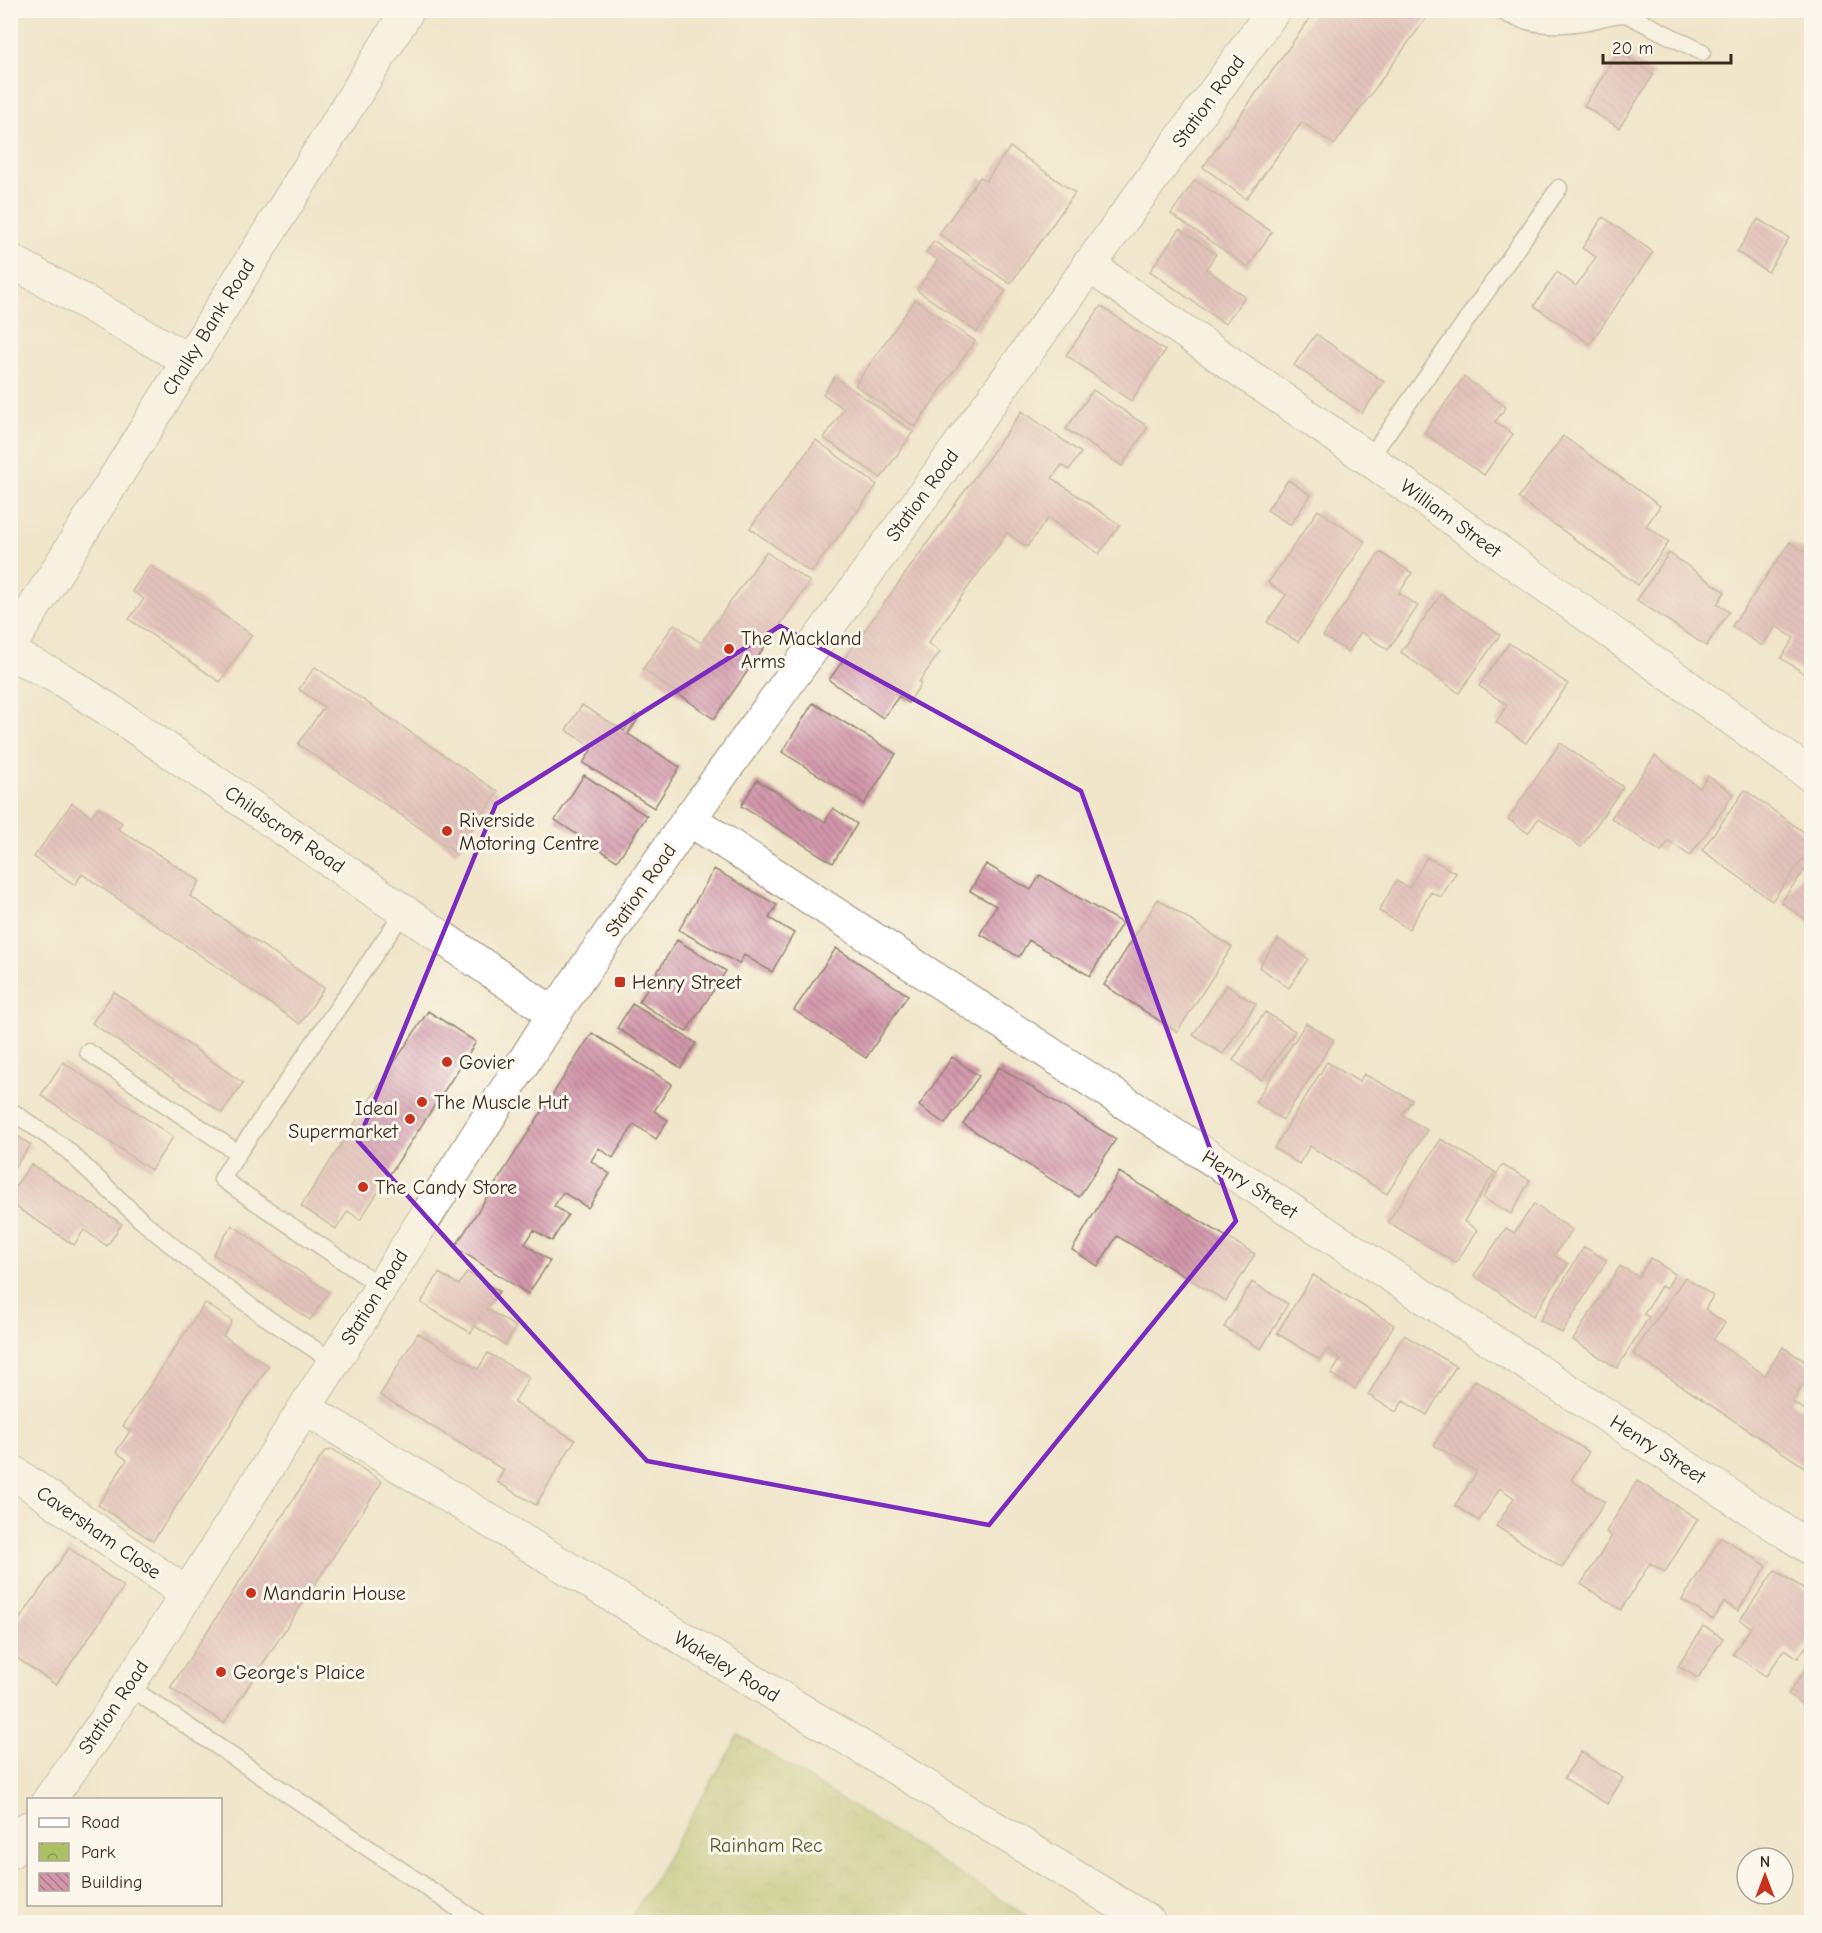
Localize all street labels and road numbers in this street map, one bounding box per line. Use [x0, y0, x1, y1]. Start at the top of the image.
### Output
street label: Station Road [1167, 51, 1250, 152]
street label: Chalky Bank Road [157, 255, 260, 400]
street label: Station Road [881, 445, 964, 546]
street label: William Street [1396, 474, 1507, 563]
street label: Childscroft Road [220, 781, 349, 878]
street label: Station Road [600, 839, 681, 941]
street label: Henry Street [1198, 1145, 1303, 1224]
street label: Station Road [336, 1245, 413, 1349]
street label: Henry Street [1606, 1410, 1711, 1489]
street label: Caversham Close [32, 1481, 165, 1584]
street label: Wakeley Road [670, 1626, 784, 1707]
street label: Station Road [74, 1656, 153, 1759]

